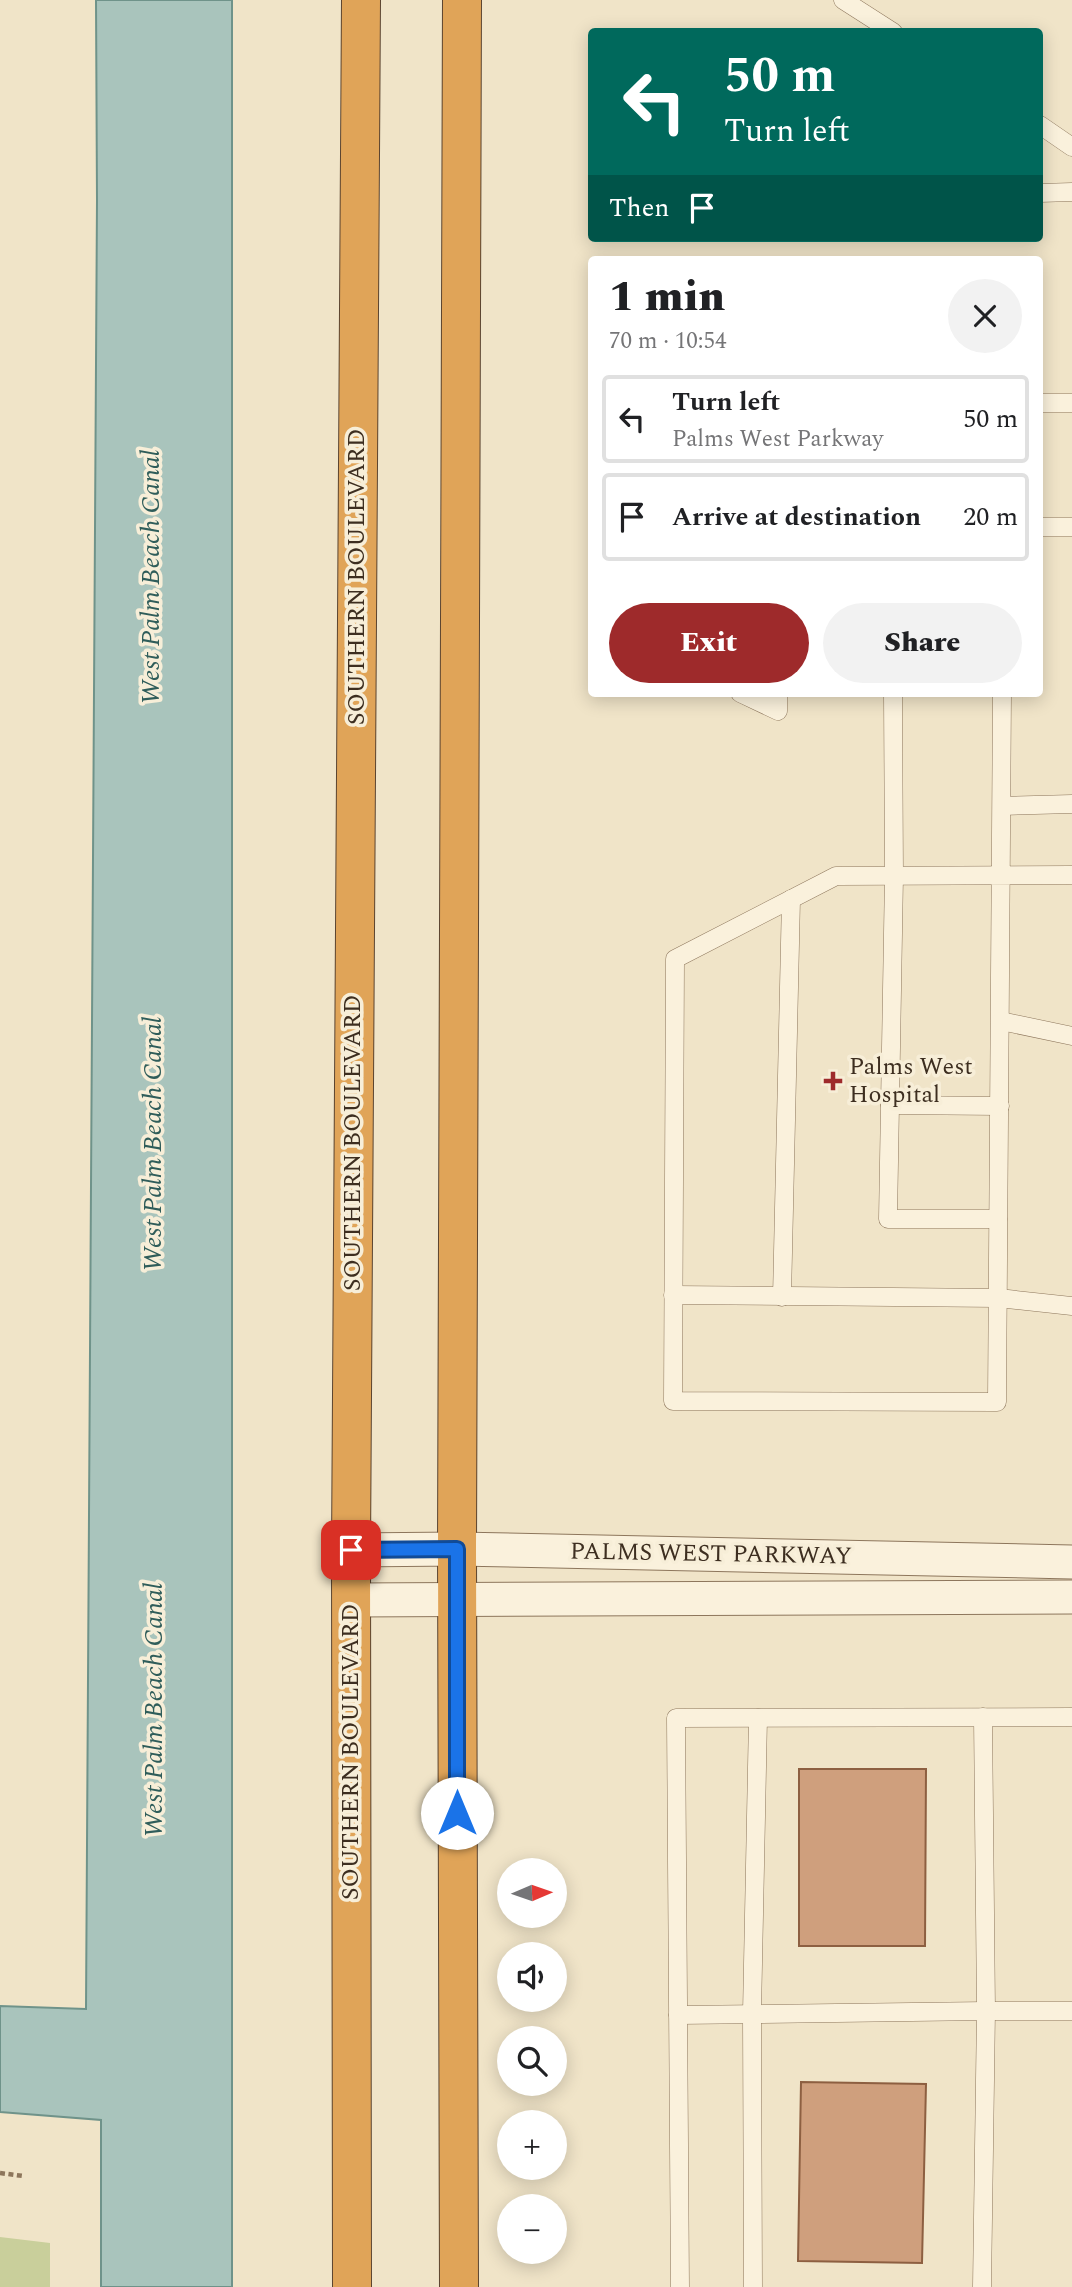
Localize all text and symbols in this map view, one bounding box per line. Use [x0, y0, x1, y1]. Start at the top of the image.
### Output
text: 50 m [724, 39, 835, 114]
icon: left [609, 56, 700, 147]
text: Turn left [724, 107, 850, 156]
text: Then [609, 188, 669, 228]
icon: arrive [683, 189, 721, 227]
text: 1 min [609, 266, 725, 329]
button: close [948, 279, 1022, 353]
text: 70 m · 10:54 [609, 324, 727, 359]
text: Turn left [672, 382, 780, 422]
text: 50 m [963, 399, 1018, 439]
icon: left [613, 400, 651, 438]
text: Palms West Parkway [672, 422, 883, 457]
street label: SOUTHERN BOULEVARD [339, 429, 375, 725]
water label: West Palm Beach Canal [131, 449, 171, 705]
text: Arrive at destination [672, 497, 921, 537]
text: 20 m [963, 497, 1018, 537]
icon: arrive [613, 498, 651, 536]
button: Exit [609, 603, 809, 683]
button: Share [823, 603, 1022, 683]
street label: SOUTHERN BOULEVARD [335, 995, 371, 1291]
water label: West Palm Beach Canal [133, 1016, 173, 1272]
place label: Palms West Hospital [849, 1049, 973, 1113]
marker: Palms West Hospital [823, 1071, 843, 1091]
pin [321, 1520, 381, 1580]
icon: arrive [332, 1531, 370, 1569]
street label: PALMS WEST PARKWAY [570, 1534, 852, 1574]
water label: West Palm Beach Canal [134, 1582, 174, 1838]
street label: SOUTHERN BOULEVARD [333, 1604, 369, 1900]
position arrow [420, 1776, 494, 1850]
north arrow [497, 1858, 567, 1928]
map controls [497, 1858, 567, 2264]
button: sound [497, 1942, 567, 2012]
button: search [497, 2026, 567, 2096]
button: + [497, 2110, 567, 2180]
button: − [497, 2194, 567, 2264]

